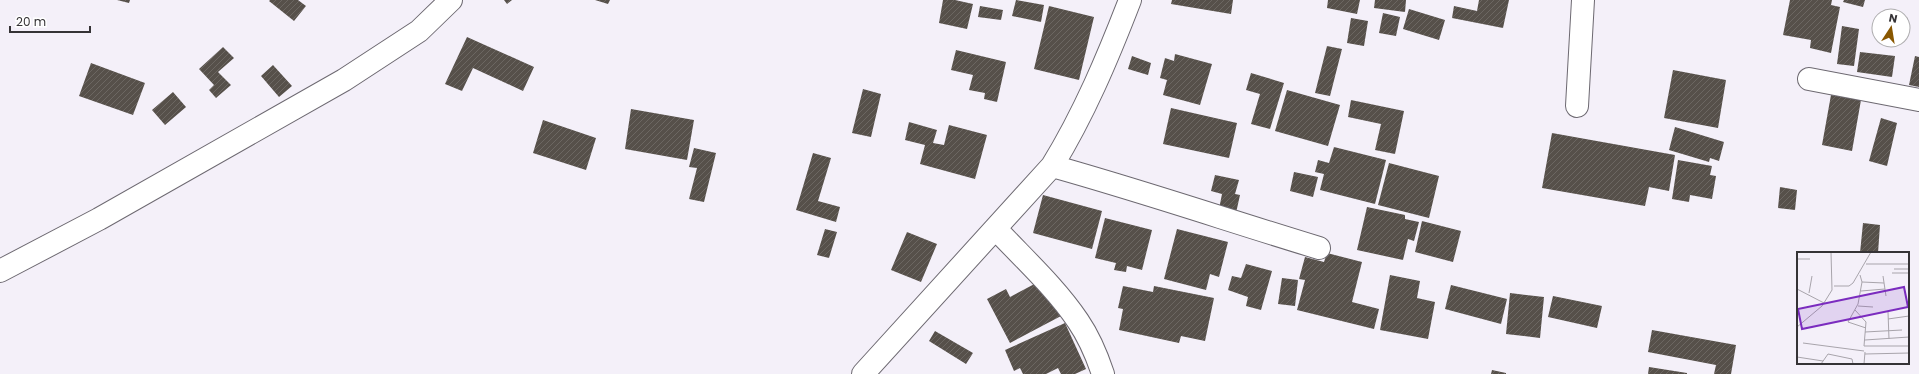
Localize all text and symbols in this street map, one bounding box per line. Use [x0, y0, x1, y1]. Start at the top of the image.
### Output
scale bar [10, 8, 90, 34]
north arrow [1871, 8, 1911, 48]
text: N [1887, 10, 1899, 27]
text: 20 m [16, 13, 46, 30]
inset map [1797, 252, 1909, 364]

